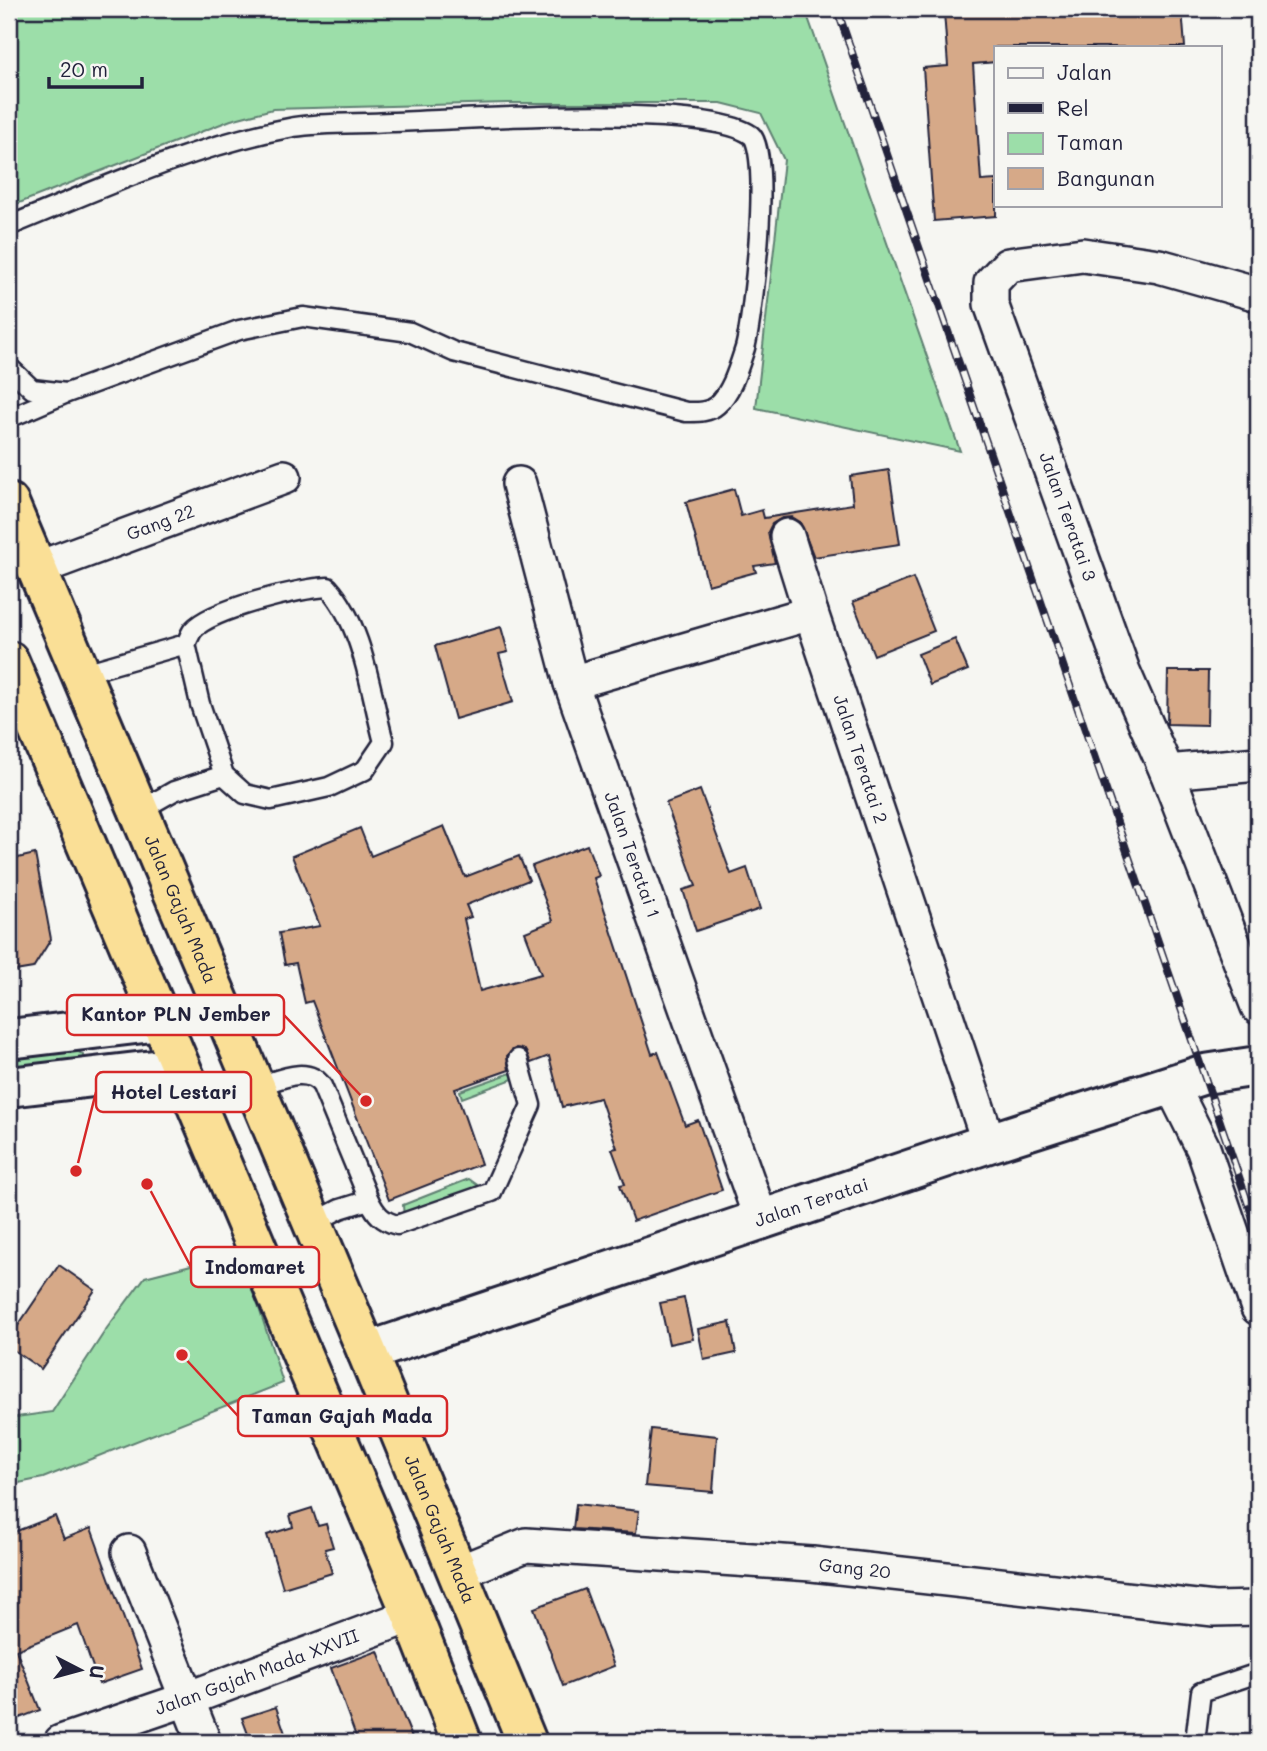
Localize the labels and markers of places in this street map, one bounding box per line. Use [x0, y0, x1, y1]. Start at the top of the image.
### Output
callout: Kantor PLN Jember [67, 995, 284, 1035]
callout: Hotel Lestari [96, 1072, 251, 1112]
callout: Indomaret [191, 1247, 319, 1287]
callout: Taman Gajah Mada [238, 1396, 447, 1436]

